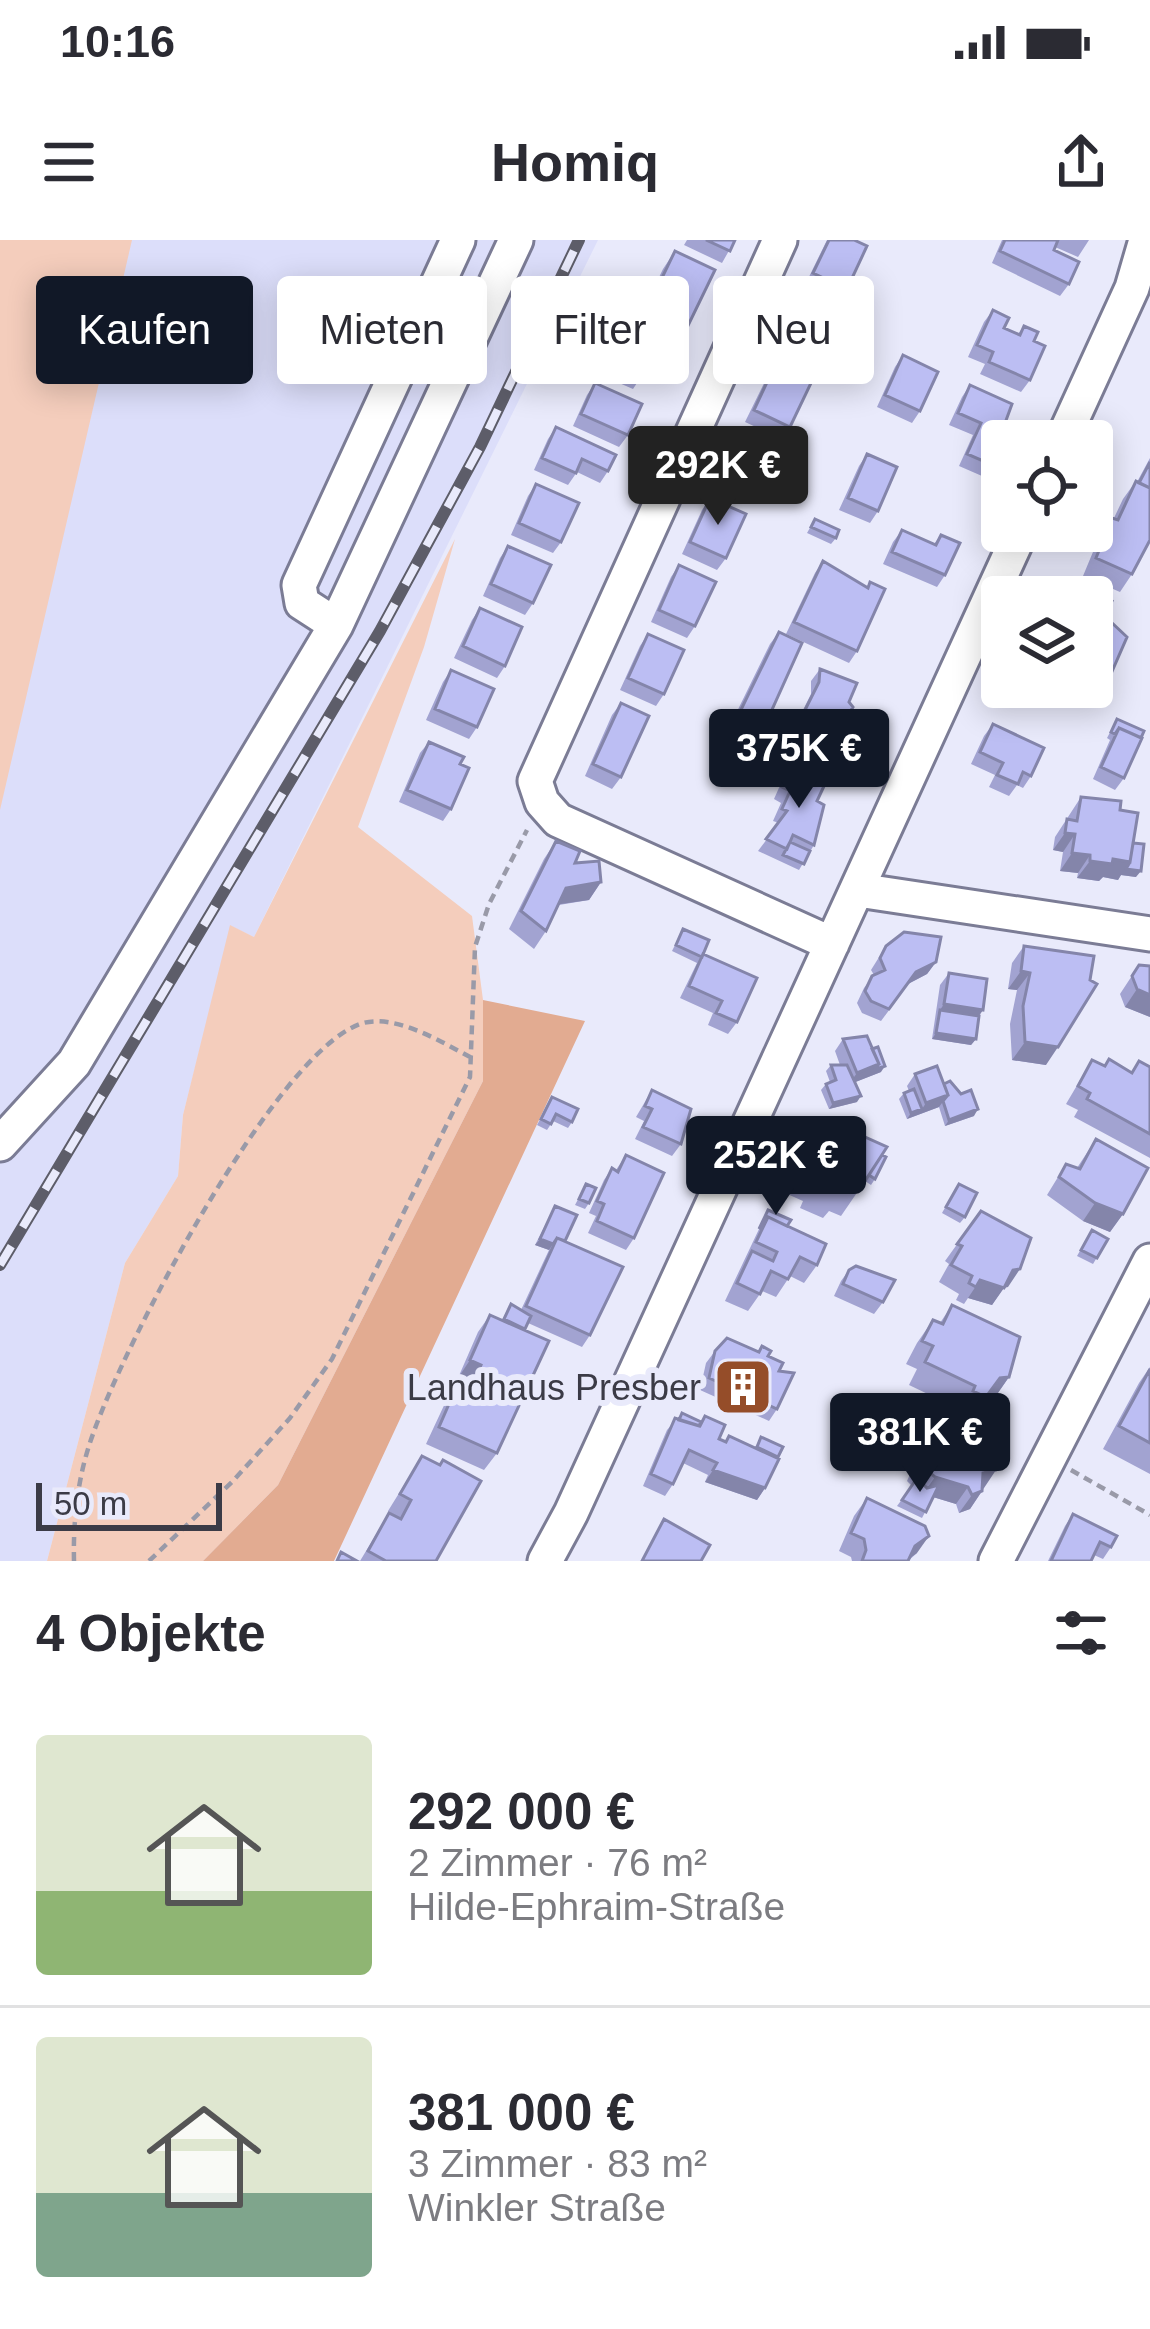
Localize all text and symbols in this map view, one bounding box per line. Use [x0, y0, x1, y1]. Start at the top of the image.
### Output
text: 10:16 [60, 16, 175, 67]
icon: menu [36, 129, 102, 195]
icon: share [1048, 129, 1114, 195]
text: Homiq [491, 132, 659, 192]
chip: Kaufen [36, 276, 253, 384]
chip: Mieten [277, 276, 487, 384]
chip: Filter [511, 276, 689, 384]
chip: Neu [713, 276, 874, 384]
map controls [981, 420, 1113, 708]
button: locate [981, 420, 1113, 552]
pin: 292K € [620, 426, 816, 528]
text: 292K € [655, 443, 781, 486]
button: layers [981, 576, 1113, 708]
pin: 375K € [701, 709, 897, 811]
text: 375K € [736, 726, 862, 769]
pin: 252K € [678, 1116, 874, 1218]
text: 252K € [713, 1133, 839, 1176]
building icon: Landhaus Presber [712, 1356, 774, 1418]
place label: Landhaus Presber [407, 1367, 701, 1408]
pin: 381K € [822, 1393, 1018, 1495]
text: 381K € [857, 1410, 983, 1453]
scale bar [36, 1477, 222, 1530]
text: 50 m [54, 1485, 127, 1522]
icon: filters [1048, 1600, 1114, 1666]
text: 4 Objekte [36, 1605, 266, 1662]
icon: home [132, 1783, 276, 1927]
text: 292 000 € [408, 1783, 635, 1840]
text: 2 Zimmer · 76 m² [408, 1841, 707, 1884]
text: Hilde-Ephraim-Straße [408, 1885, 785, 1928]
text: 381 000 € [408, 2084, 635, 2141]
icon: home [132, 2085, 276, 2229]
text: 3 Zimmer · 83 m² [408, 2142, 707, 2185]
text: Winkler Straße [408, 2186, 666, 2229]

